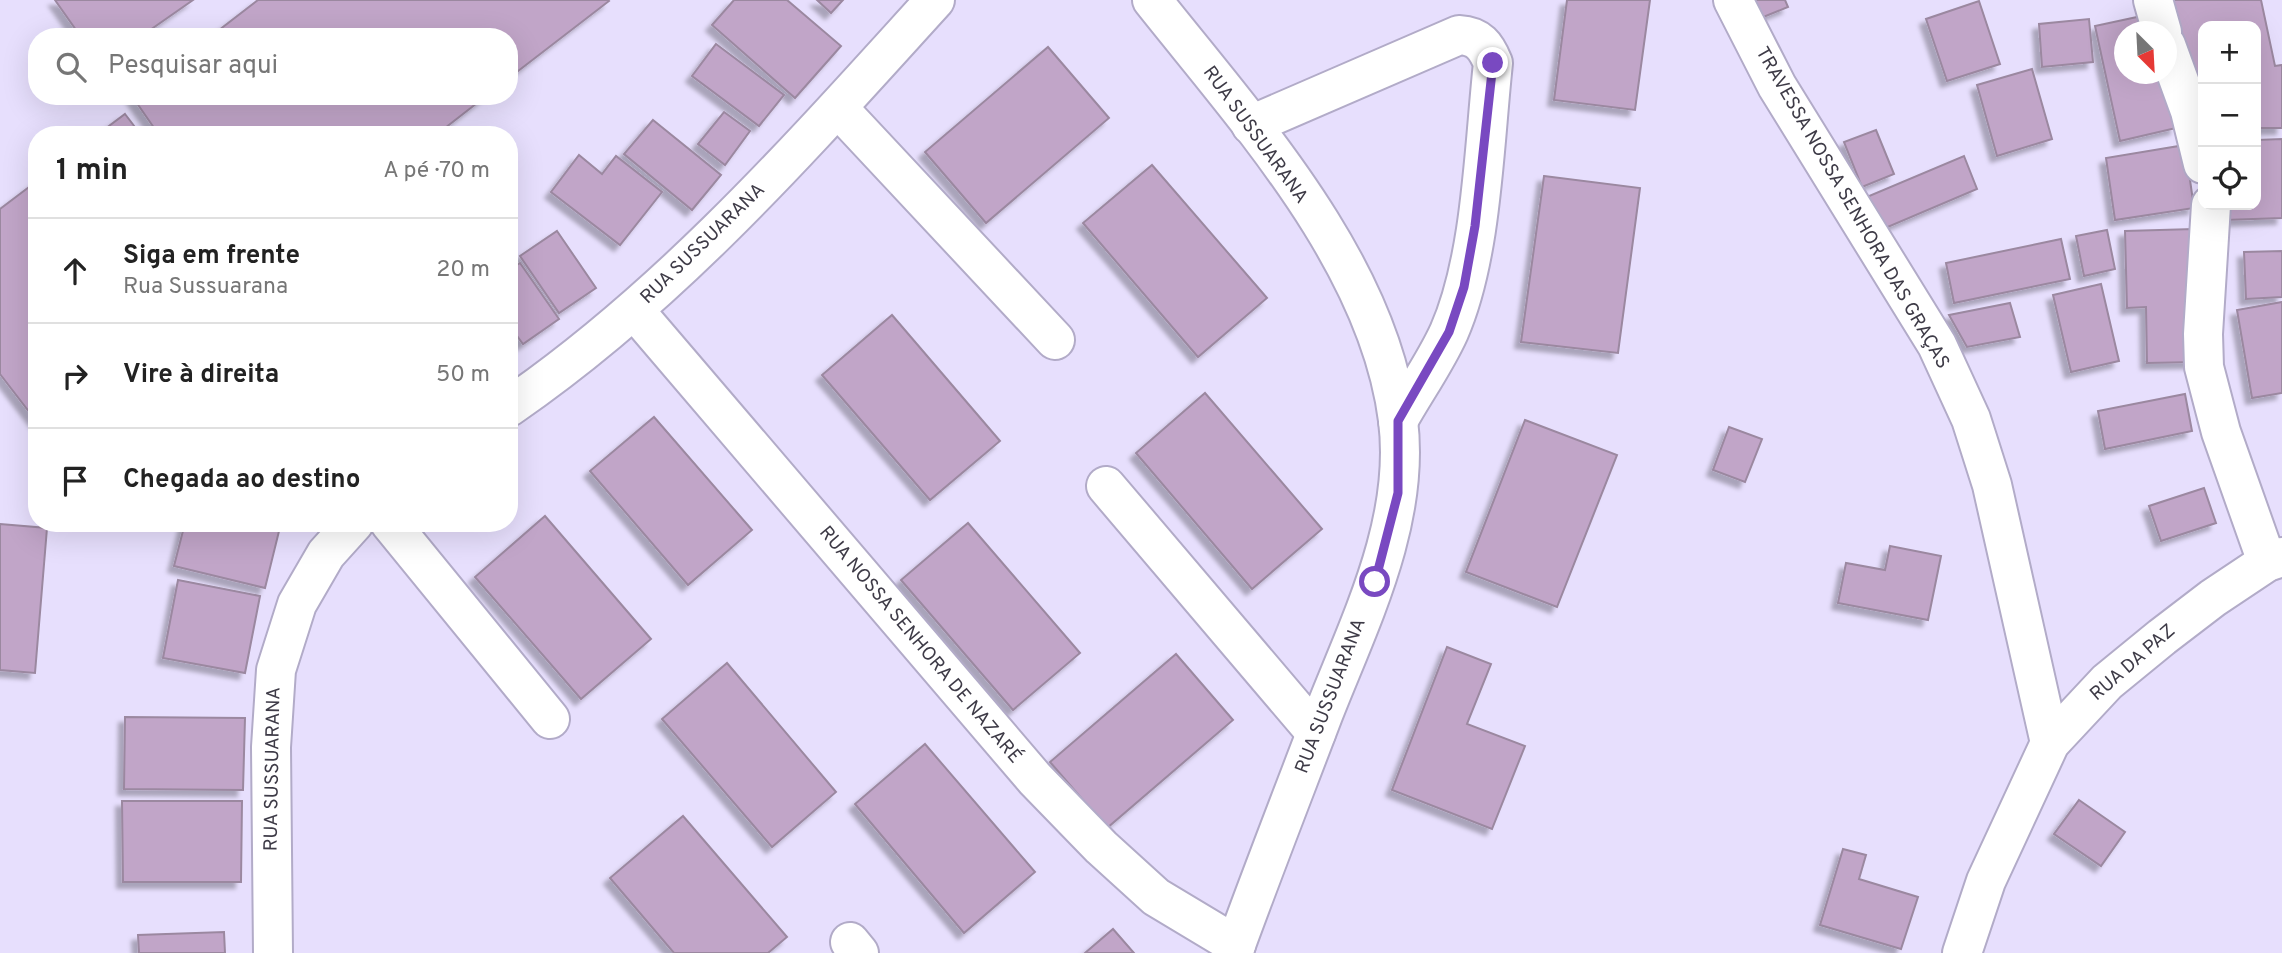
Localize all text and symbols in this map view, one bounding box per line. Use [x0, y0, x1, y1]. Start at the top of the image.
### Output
north arrow [2114, 21, 2177, 84]
map controls [2198, 21, 2261, 210]
button: + [2198, 21, 2261, 84]
search box [28, 28, 518, 105]
street label: TRAVESSA NOSSA SENHORA DAS GRAÇAS [1750, 43, 1954, 373]
route end [1477, 47, 1508, 78]
icon: search [52, 48, 90, 86]
text: Pesquisar aqui [108, 50, 278, 83]
street label: RUA SUSSUARANA [1197, 62, 1313, 208]
button: − [2198, 84, 2261, 147]
button: locate [2198, 147, 2261, 210]
text: 1 min [56, 153, 128, 190]
text: A pé · 70 m [383, 157, 490, 186]
street label: RUA SUSSUARANA [636, 178, 770, 310]
text: Siga em frente [123, 240, 300, 273]
icon: ahead [56, 252, 94, 290]
text: 20 m [436, 256, 490, 285]
text: Rua Sussuarana [123, 273, 288, 302]
icon: right [56, 357, 94, 395]
text: Vire à direita [123, 359, 279, 392]
text: 50 m [436, 361, 490, 390]
icon: arrive [56, 462, 94, 500]
text: Chegada ao destino [123, 464, 360, 497]
street label: RUA NOSSA SENHORA DE NAZARÉ [813, 521, 1027, 769]
route start [1359, 566, 1390, 597]
street label: RUA SUSSUARANA [1290, 615, 1372, 777]
street label: RUA DA PAZ [2085, 619, 2181, 707]
street label: RUA SUSSUARANA [260, 687, 286, 851]

